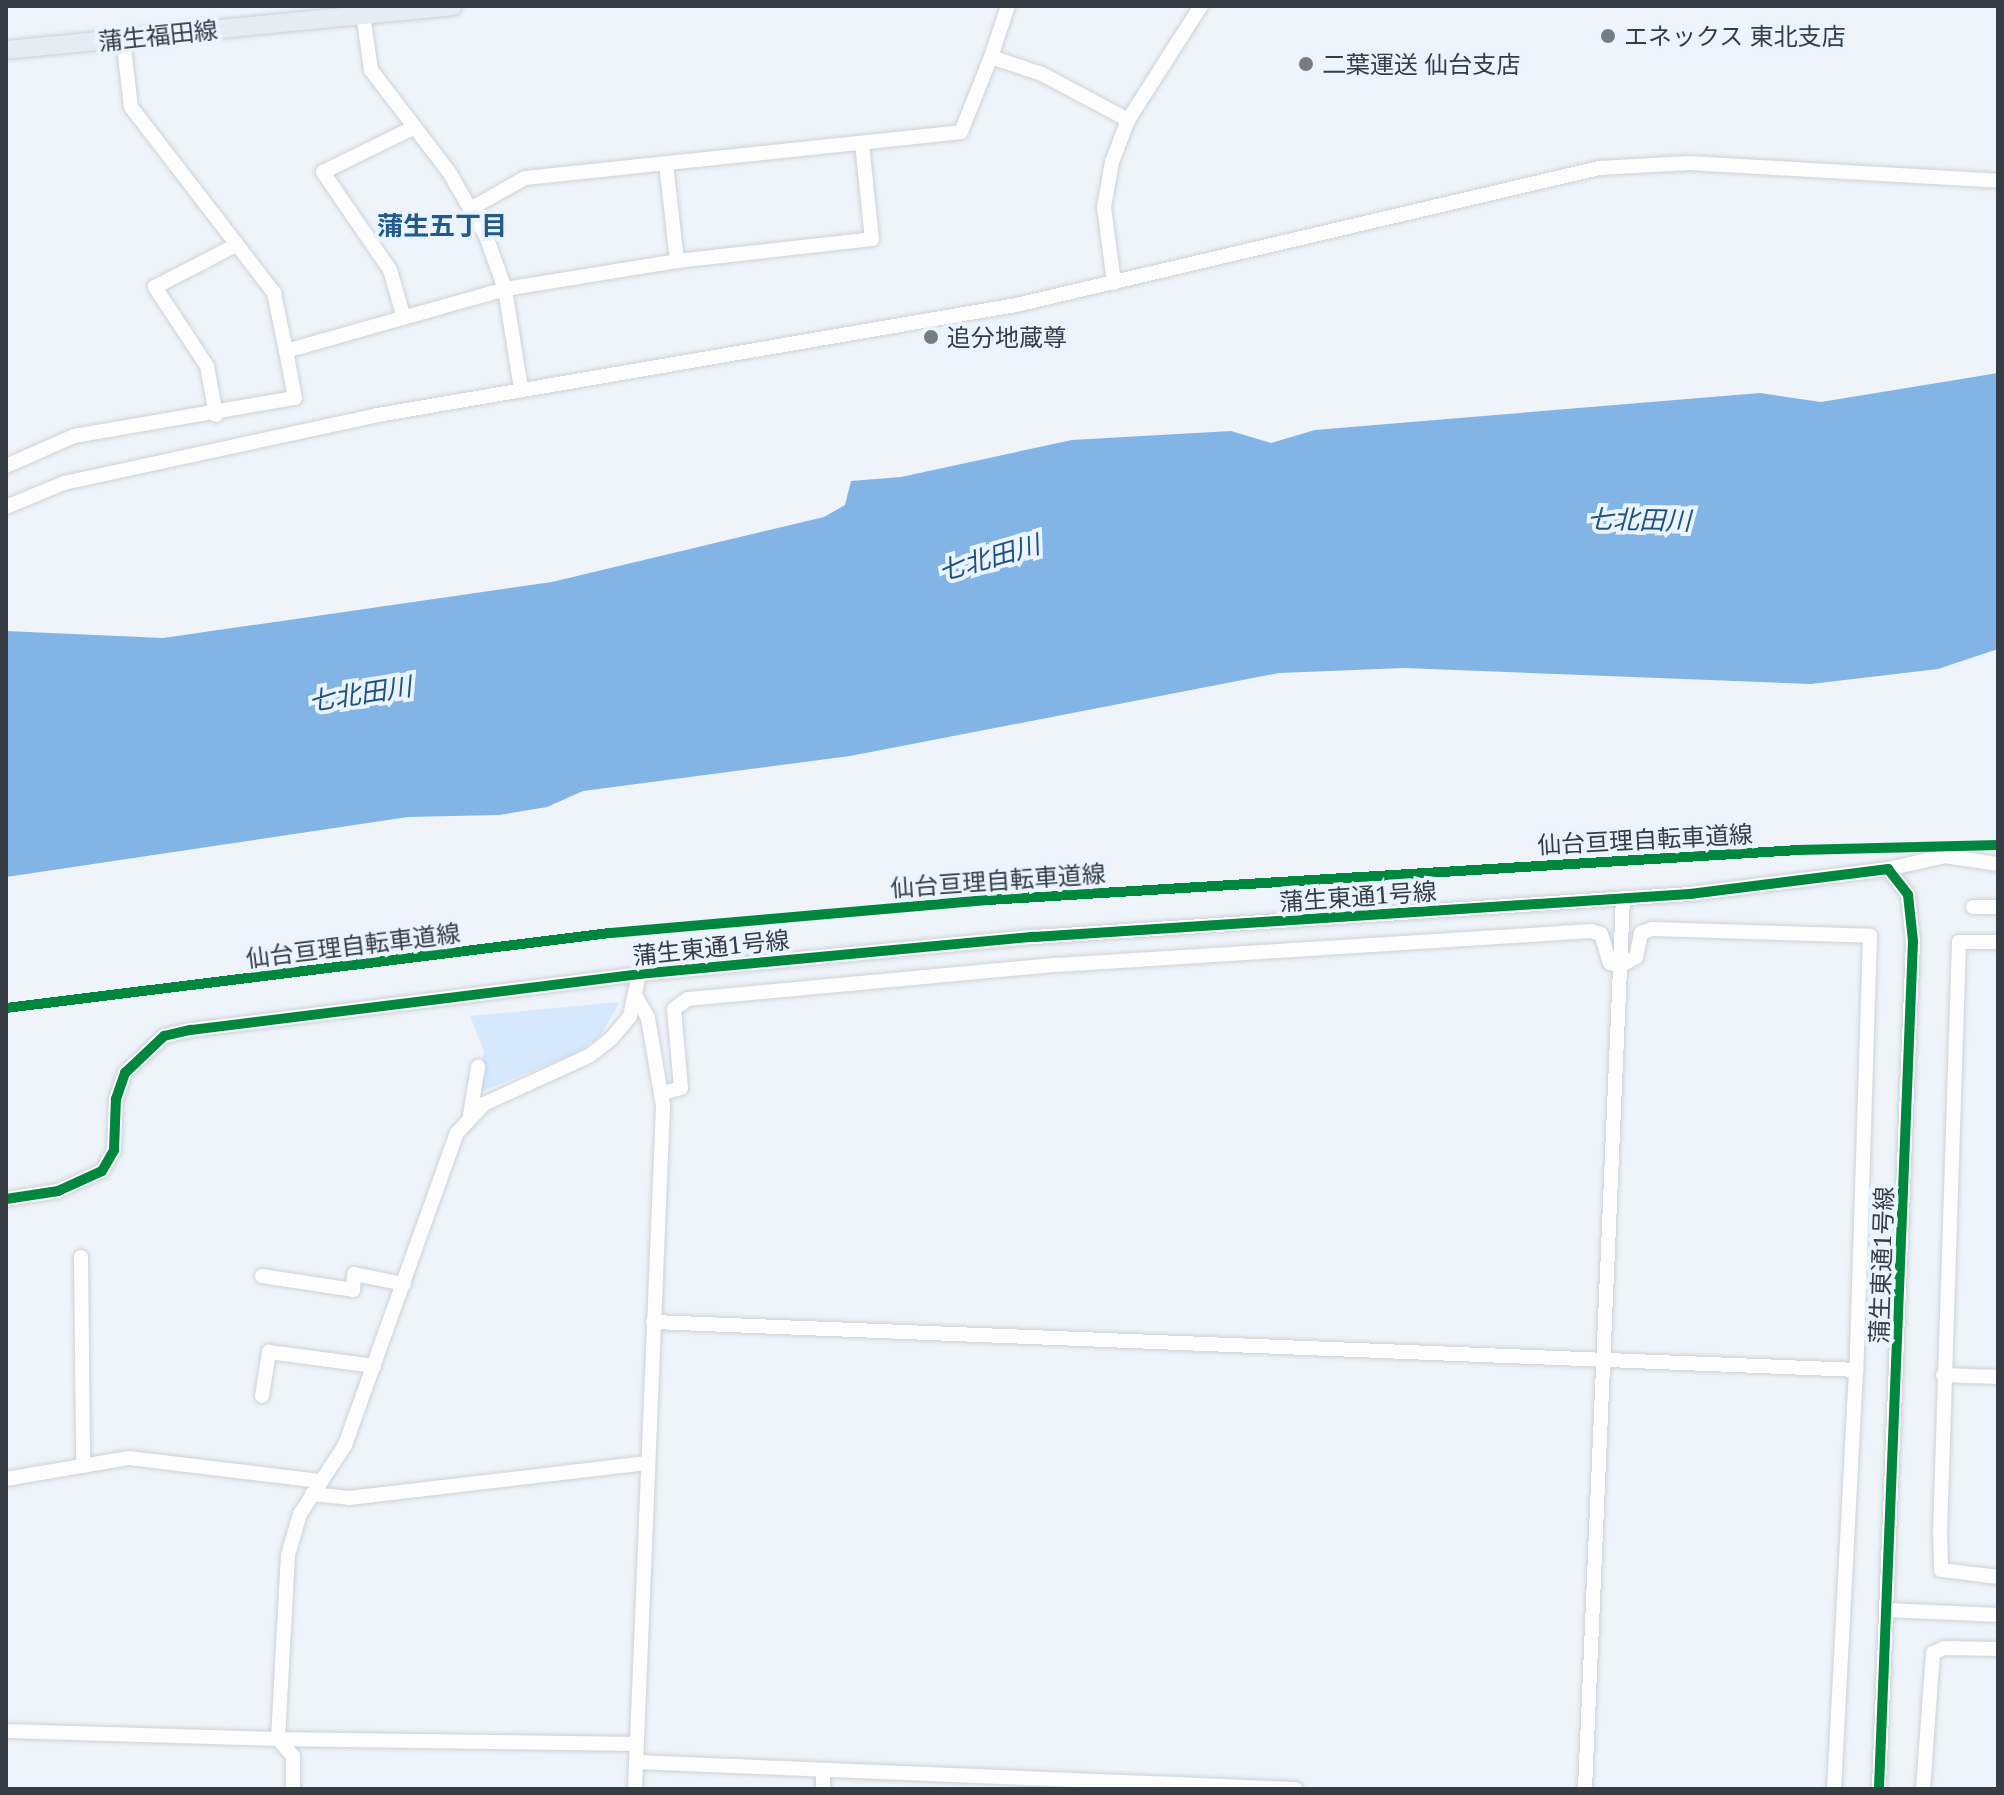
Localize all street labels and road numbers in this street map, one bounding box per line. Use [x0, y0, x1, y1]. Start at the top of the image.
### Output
street label: 蒲生福田線 [97, 14, 219, 56]
street label: 仙台亘理自転車道線 [1536, 819, 1754, 859]
street label: 仙台亘理自転車道線 [889, 858, 1107, 902]
street label: 蒲生東通1号線 [1278, 876, 1438, 916]
street label: 仙台亘理自転車道線 [244, 918, 462, 972]
street label: 蒲生東通1号線 [631, 924, 791, 970]
street label: 蒲生東通1号線 [1864, 1186, 1898, 1344]

